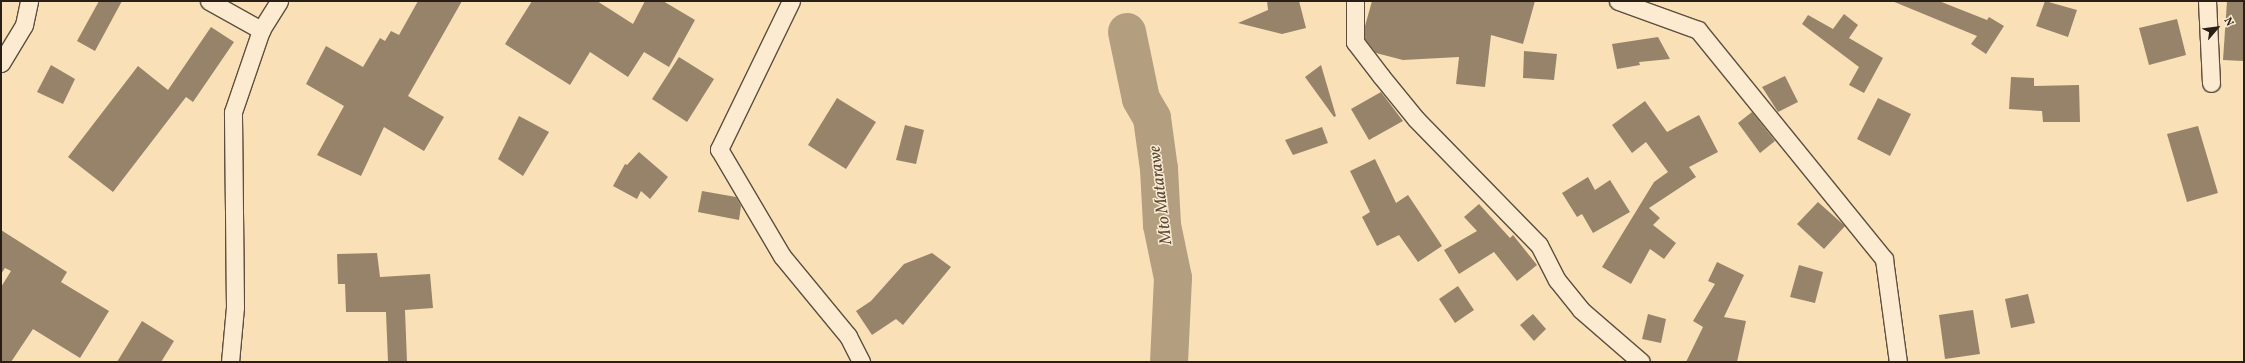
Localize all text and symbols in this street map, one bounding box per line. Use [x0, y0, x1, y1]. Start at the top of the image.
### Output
north arrow [2197, 8, 2237, 48]
text: N [2220, 15, 2237, 29]
water label: Mto Matarawe [1145, 145, 1177, 245]

